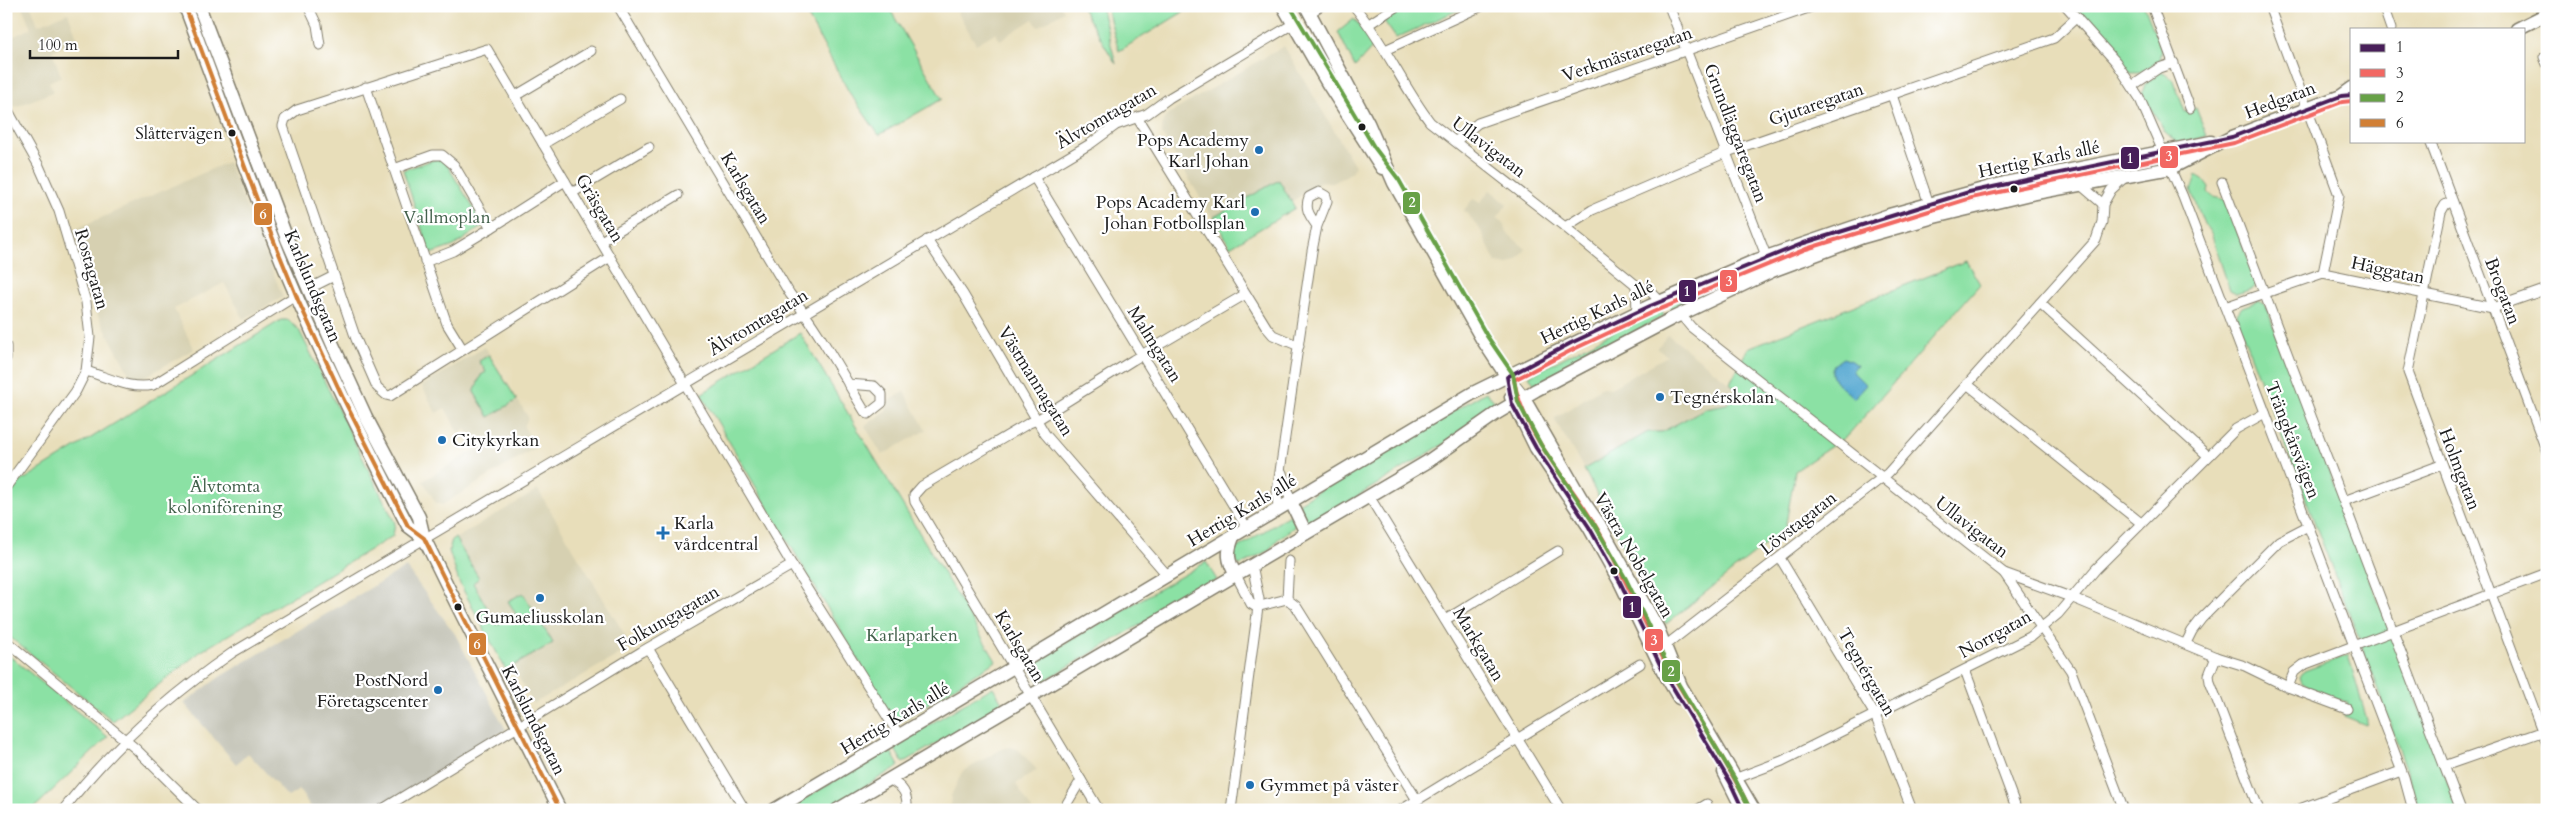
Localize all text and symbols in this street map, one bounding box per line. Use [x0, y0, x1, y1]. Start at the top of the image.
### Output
street label: Verkmästaregatan [1559, 20, 1697, 89]
scale bar [30, 28, 178, 60]
legend [2350, 28, 2526, 142]
text: 100 m [38, 35, 78, 55]
text: 1 [2396, 37, 2404, 57]
street label: Grundläggaregatan [1697, 60, 1774, 207]
text: 3 [2396, 63, 2404, 83]
street label: Hedgatan [2241, 75, 2320, 125]
street label: Gjutaregatan [1765, 76, 1868, 132]
street label: Älvtomtagatan [1051, 77, 1162, 155]
text: 2 [2396, 87, 2404, 107]
street label: Ullavigatan [1446, 111, 1532, 184]
text: 6 [2396, 113, 2404, 133]
place label: Slåttervägen [135, 122, 223, 145]
unlabelled marker [1357, 122, 1367, 132]
marker: Slåttervägen [227, 128, 237, 138]
place label: Pops Academy Karl Johan [1137, 128, 1250, 174]
street label: Hertig Karls allé [1976, 134, 2102, 185]
marker: Pops Academy Karl Johan [1253, 144, 1265, 156]
line badge: 3 [2159, 145, 2179, 169]
line badge: 1 [2120, 146, 2140, 170]
text: 3 [2165, 147, 2173, 166]
street label: Karlsgatan [714, 148, 777, 230]
text: 1 [2126, 149, 2134, 168]
street label: Gräsgatan [569, 169, 630, 248]
unlabelled marker [2009, 184, 2019, 194]
place label: Pops Academy Karl Johan Fotbollsplan [1096, 190, 1246, 236]
line badge: 2 [1402, 191, 1421, 215]
text: 2 [1408, 193, 1416, 212]
line badge: 6 [253, 202, 273, 226]
text: 6 [259, 205, 267, 224]
park label: Vallmoplan [403, 205, 491, 230]
marker: Pops Academy Karl Johan Fotbollsplan [1249, 206, 1261, 218]
street label: Rostagatan [68, 226, 115, 313]
street label: Karlslundsgatan [278, 226, 348, 347]
street label: Häggatan [2349, 251, 2428, 291]
street label: Brogatan [2478, 254, 2527, 329]
line badge: 3 [1719, 269, 1738, 293]
text: 3 [1725, 272, 1733, 291]
street label: Hertig Karls allé [1536, 274, 1658, 351]
line badge: 1 [1678, 279, 1697, 303]
street label: Älvtomtagatan [704, 282, 813, 362]
text: 1 [1683, 282, 1691, 301]
street label: Malmgatan [1121, 301, 1188, 388]
street label: Västmannagatan [992, 321, 1080, 442]
street label: Trängkårsvägen [2259, 378, 2327, 503]
place label: Tegnérskolan [1670, 385, 1775, 410]
marker: Tegnérskolan [1654, 391, 1666, 403]
street label: Holmgatan [2432, 424, 2487, 515]
place label: Citykyrkan [452, 428, 540, 453]
marker: Citykyrkan [436, 434, 448, 446]
street label: Hertig Karls allé [1183, 468, 1302, 553]
park label: Älvtomta koloniförening [168, 474, 283, 520]
street label: Lövstagatan [1755, 485, 1842, 561]
street label: Västra Nobelgatan [1587, 488, 1680, 623]
street label: Ullavigatan [1930, 491, 2014, 565]
place label: Karla vårdcentral [674, 511, 759, 557]
marker: Karla vårdcentral [656, 526, 670, 540]
unlabelled marker [1609, 566, 1619, 576]
street label: Folkungagatan [613, 579, 724, 658]
marker: Gumaeliusskolan [534, 592, 546, 604]
line badge: 1 [1622, 595, 1642, 619]
text: 1 [1628, 598, 1636, 617]
unlabelled marker [453, 602, 463, 612]
street label: Markgatan [1447, 602, 1511, 687]
street label: Norrgatan [1954, 604, 2037, 665]
place label: Gumaeliusskolan [476, 605, 605, 630]
street label: Karlsgatan [988, 606, 1051, 688]
park label: Karlaparken [866, 623, 959, 648]
street label: Tegnérgatan [1831, 624, 1902, 722]
line badge: 3 [1644, 628, 1664, 652]
text: 3 [1650, 631, 1658, 650]
line badge: 6 [468, 632, 487, 656]
text: 6 [473, 635, 481, 654]
line badge: 2 [1661, 659, 1681, 683]
street label: Karlslundsgatan [495, 661, 572, 780]
text: 2 [1667, 662, 1675, 681]
place label: PostNord Företagscenter [317, 668, 428, 714]
street label: Hertig Karls allé [836, 676, 955, 761]
marker: PostNord Företagscenter [432, 684, 444, 696]
place label: Gymmet på väster [1260, 773, 1399, 798]
marker: Gymmet på väster [1244, 779, 1256, 791]

